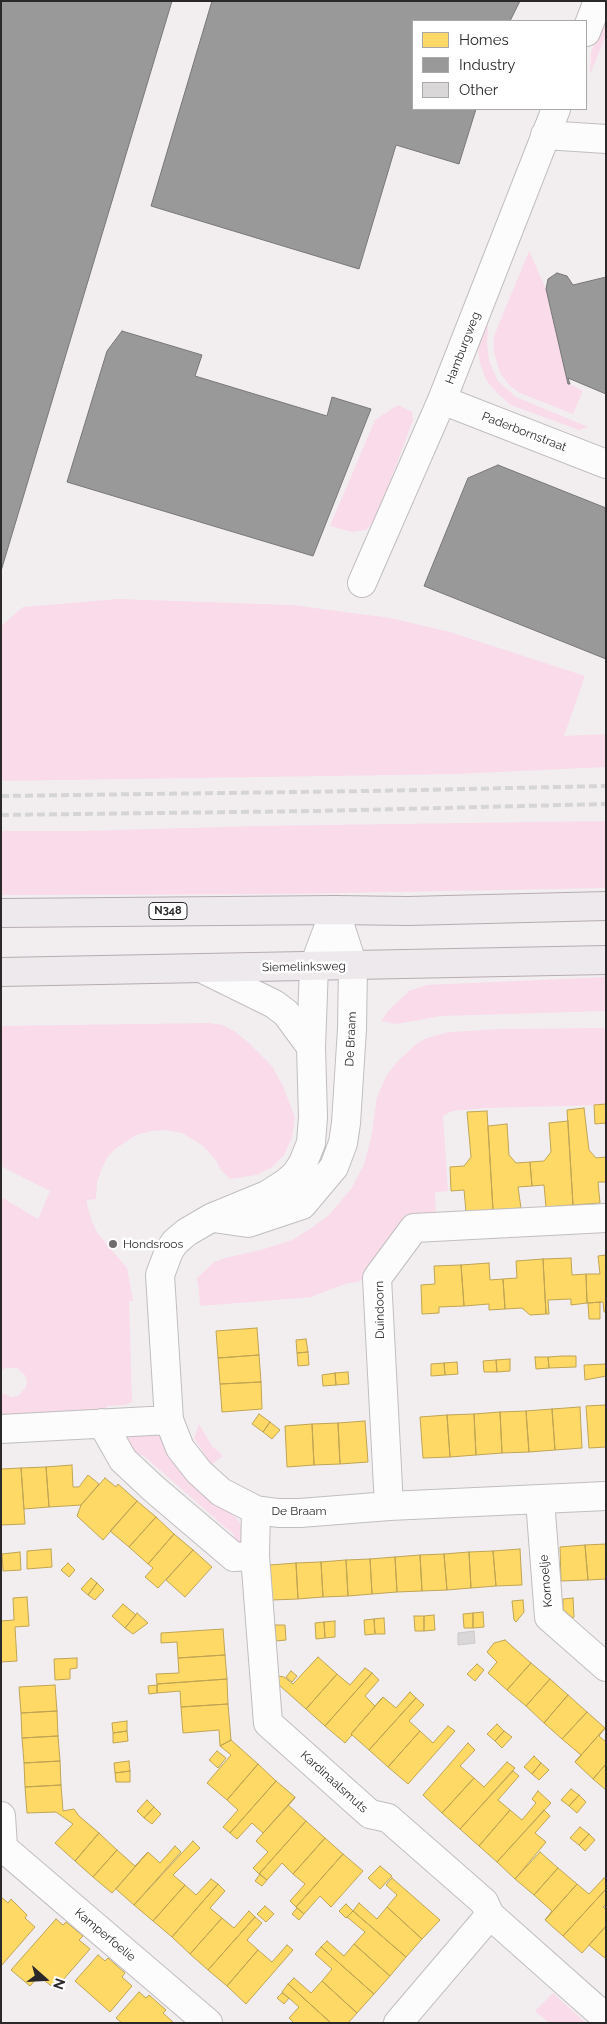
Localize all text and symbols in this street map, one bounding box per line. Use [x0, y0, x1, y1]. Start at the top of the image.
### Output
legend [412, 20, 587, 110]
text: Homes [459, 31, 509, 49]
text: Industry [459, 56, 515, 74]
text: Other [459, 81, 498, 99]
street label: Hamburgweg [443, 310, 483, 386]
street label: Paderbornstraat [480, 409, 568, 455]
road number: N348 [149, 902, 187, 919]
street label: Siemelinksweg [262, 959, 346, 975]
street label: De Braam [342, 1011, 360, 1067]
place label: Hondsroos [123, 1237, 183, 1251]
marker: Hondsroos [107, 1238, 119, 1250]
street label: Duindoorn [372, 1281, 388, 1339]
street label: De Braam [272, 1504, 326, 1518]
street label: Kornoelje [537, 1554, 555, 1608]
street label: Kardinaalsmuts [297, 1748, 371, 1816]
street label: Kamperfoelie [72, 1905, 138, 1965]
north arrow [20, 1954, 70, 2004]
text: N [50, 1976, 68, 1992]

